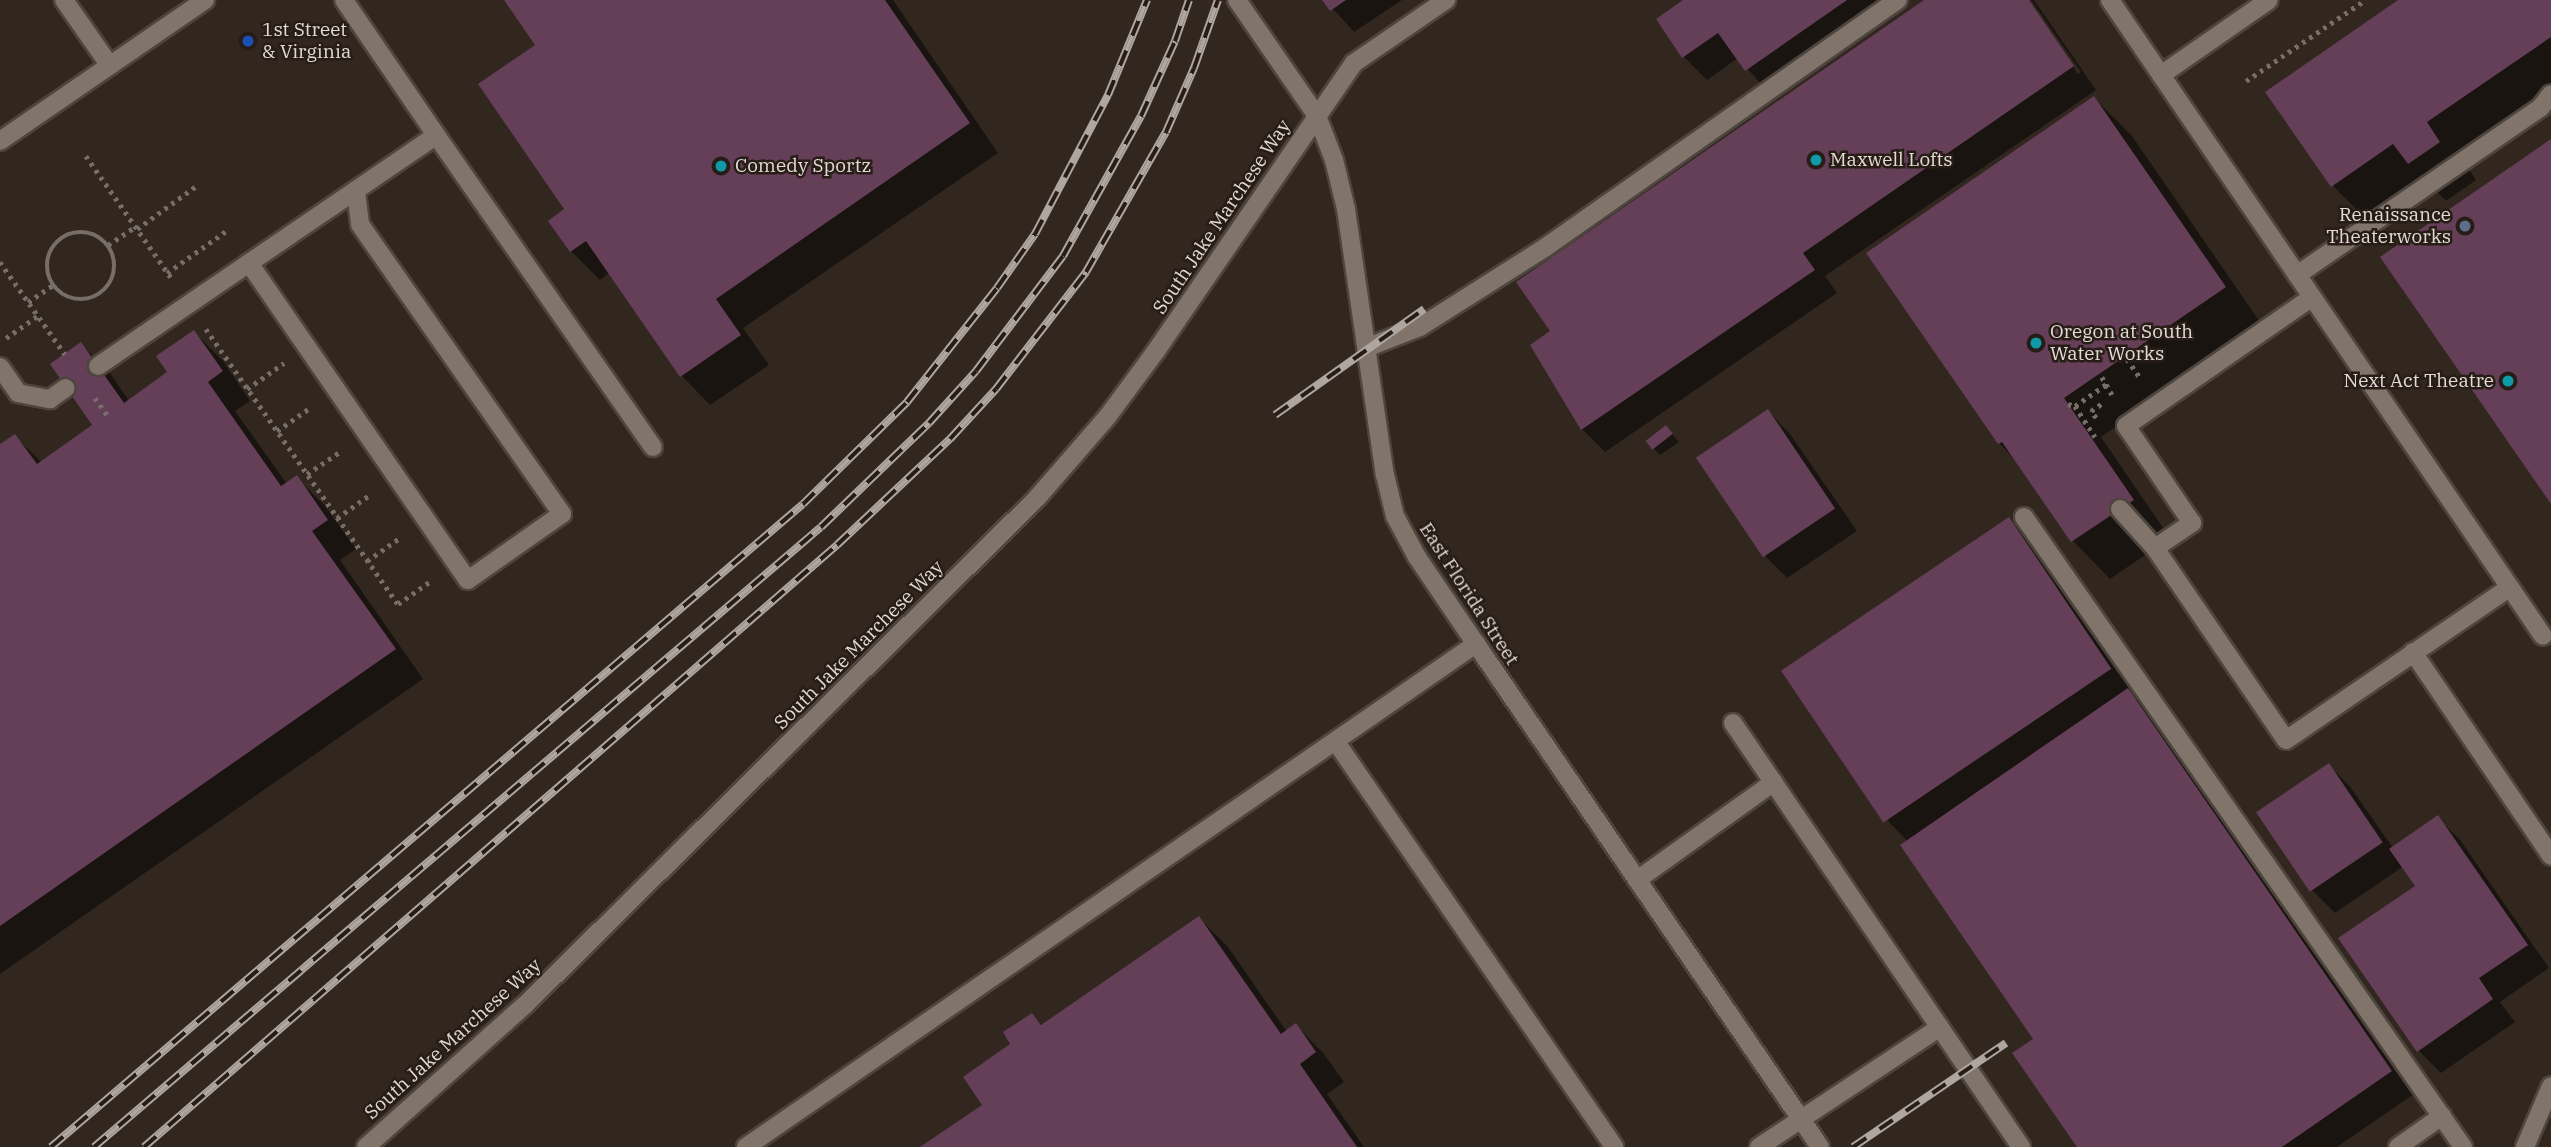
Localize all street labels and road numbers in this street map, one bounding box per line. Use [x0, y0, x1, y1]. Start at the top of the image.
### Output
street label: South Jake Marchese Way [1148, 115, 1296, 319]
street label: East Florida Street [1414, 519, 1524, 669]
street label: South Jake Marchese Way [770, 556, 948, 734]
street label: South Jake Marchese Way [360, 954, 546, 1124]

